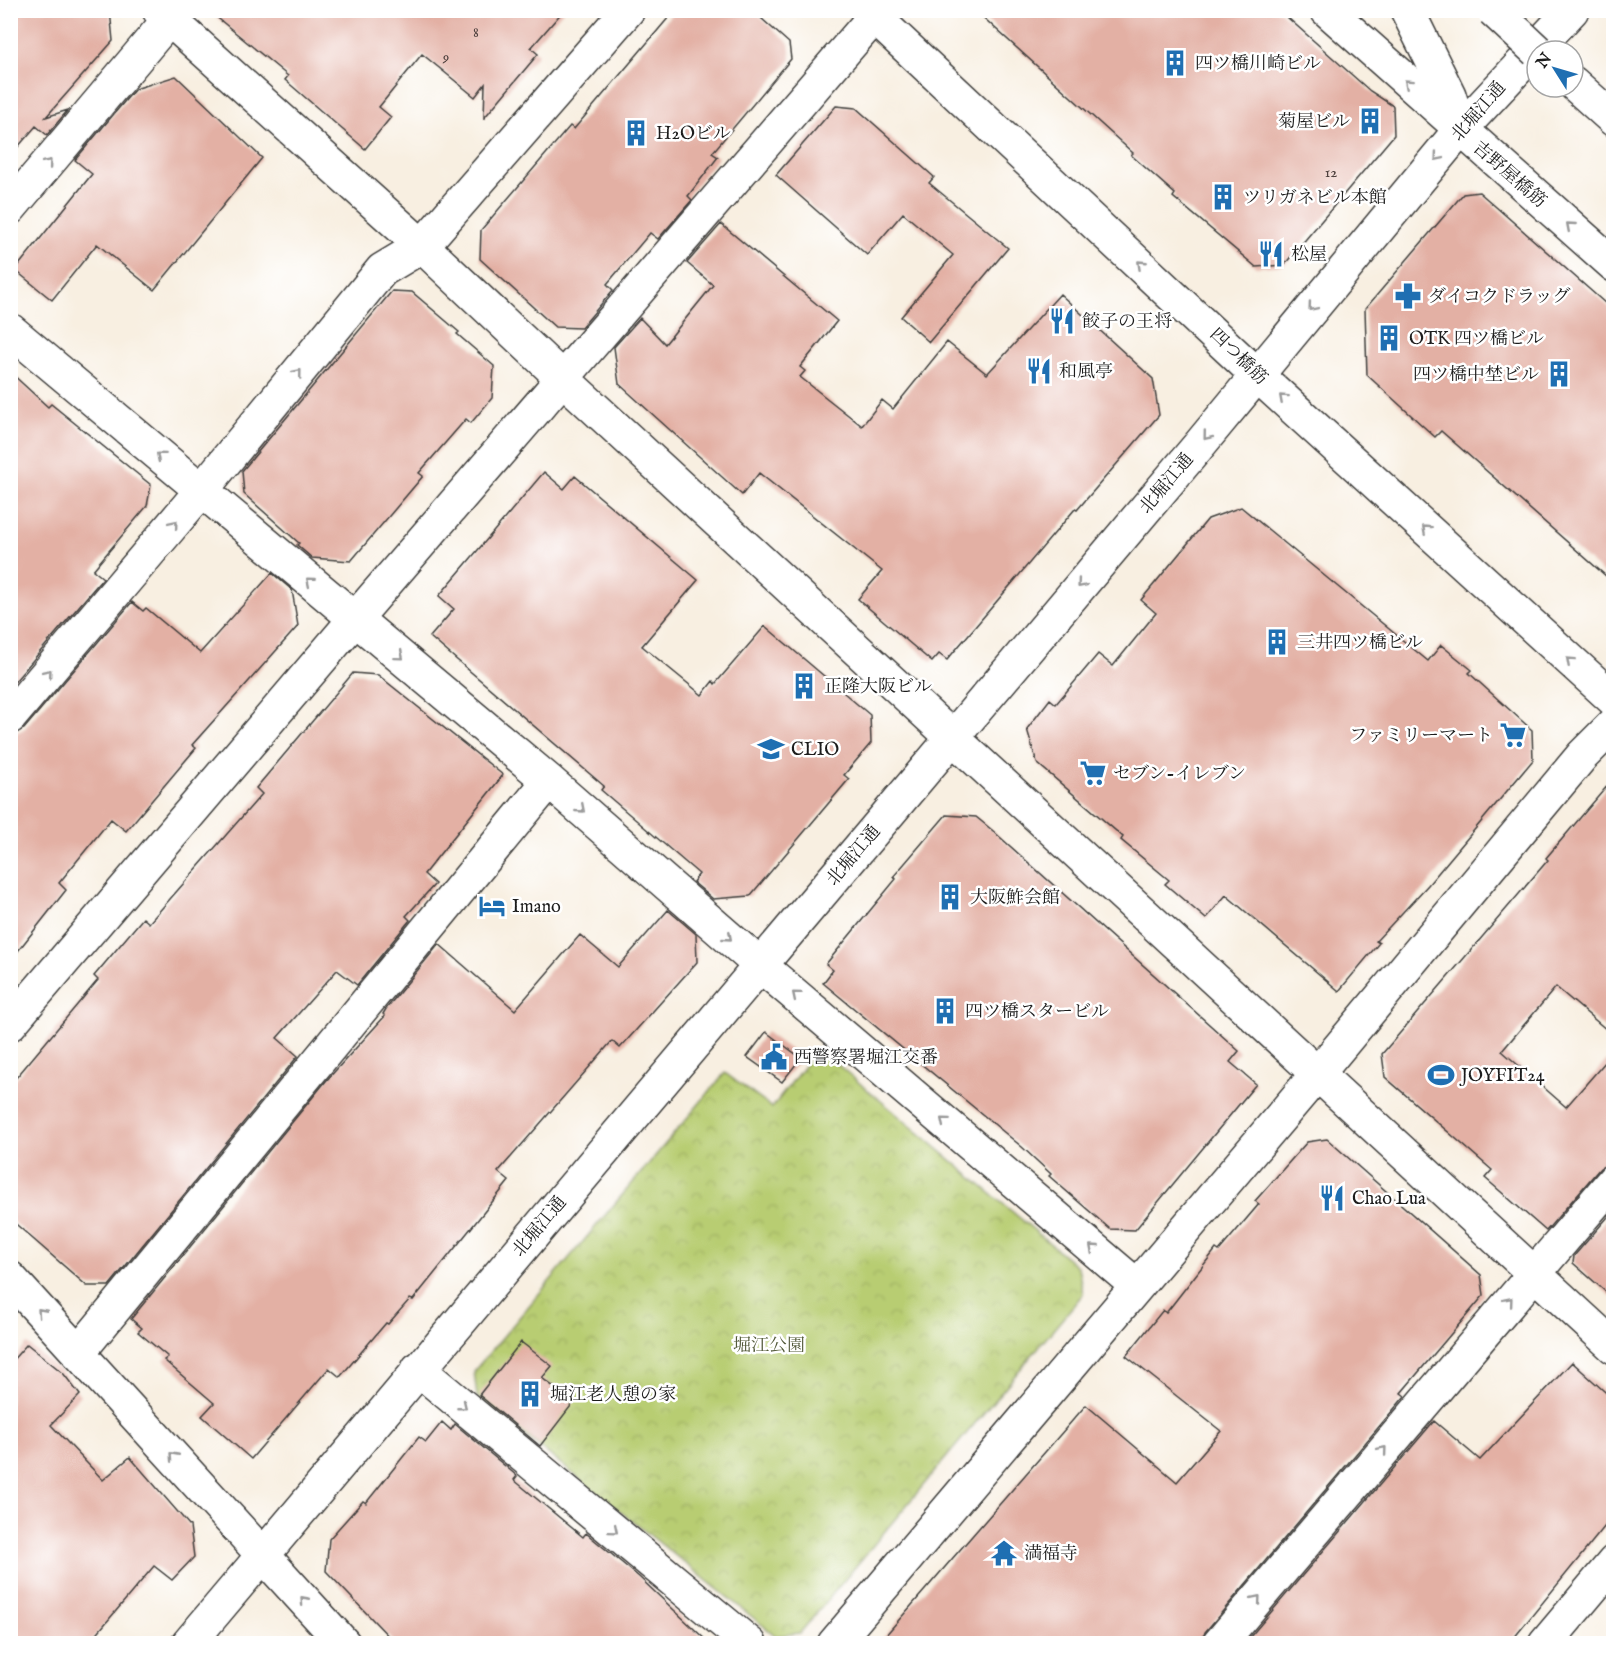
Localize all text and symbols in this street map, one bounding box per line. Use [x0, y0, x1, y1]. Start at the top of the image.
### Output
house number: 8 [473, 23, 479, 42]
north arrow [1525, 39, 1585, 99]
house number: 9 [442, 48, 449, 67]
building icon: 四ツ橋川崎ビル [1160, 48, 1190, 78]
text: N [1532, 50, 1557, 74]
place label: 四ツ橋川崎ビル [1195, 53, 1321, 76]
street label: 北堀江通 [1447, 77, 1511, 147]
one-way arrow [1404, 79, 1415, 90]
building icon: 菊屋ビル [1355, 106, 1385, 136]
place label: 菊屋ビル [1278, 111, 1350, 134]
building icon: H2Oビル [621, 118, 651, 148]
place label: H2Oビル [656, 123, 731, 146]
street label: 吉野屋橋筋 [1468, 137, 1551, 213]
one-way arrow [1434, 150, 1445, 161]
one-way arrow [41, 159, 52, 170]
house number: 12 [1325, 163, 1337, 182]
building icon: ツリガネビル本館 [1208, 182, 1238, 212]
place label: ツリガネビル本館 [1243, 187, 1387, 210]
one-way arrow [1566, 222, 1577, 233]
restaurant icon: 松屋 [1256, 239, 1286, 269]
place label: 松屋 [1291, 244, 1327, 267]
one-way arrow [1137, 260, 1147, 271]
pharmacy icon: ダイコクドラッグ [1393, 281, 1423, 311]
place label: ダイコクドラッグ [1428, 286, 1571, 309]
one-way arrow [1309, 300, 1320, 311]
restaurant icon: 餃子の王将 [1047, 306, 1077, 336]
place label: 餃子の王将 [1082, 311, 1172, 334]
building icon: OTK 四ツ橋ビル [1374, 323, 1404, 353]
street label: 四つ橋筋 [1204, 324, 1272, 390]
place label: OTK 四ツ橋ビル [1409, 328, 1544, 351]
restaurant icon: 和風亭 [1024, 356, 1054, 386]
building icon: 四ツ橋中埜ビル [1544, 359, 1574, 389]
place label: 和風亭 [1059, 361, 1113, 384]
place label: 四ツ橋中埜ビル [1413, 364, 1539, 387]
one-way arrow [290, 369, 301, 380]
one-way arrow [1279, 394, 1290, 405]
one-way arrow [1203, 429, 1214, 440]
street label: 北堀江通 [1135, 449, 1199, 519]
one-way arrow [156, 453, 167, 464]
one-way arrow [167, 520, 178, 531]
one-way arrow [1423, 525, 1433, 536]
one-way arrow [1077, 577, 1088, 588]
one-way arrow [306, 578, 317, 589]
building icon: 三井四ツ橋ビル [1262, 627, 1292, 657]
place label: 三井四ツ橋ビル [1297, 632, 1423, 655]
one-way arrow [393, 649, 404, 660]
one-way arrow [1567, 657, 1577, 668]
one-way arrow [41, 669, 52, 680]
building icon: 正隆大阪ビル [789, 671, 819, 701]
place label: 正隆大阪ビル [824, 676, 932, 699]
supermarket icon: ファミリーマート [1498, 720, 1528, 750]
place label: ファミリーマート [1349, 725, 1493, 748]
school or university icon: CLIO [756, 734, 786, 764]
place label: CLIO [791, 739, 839, 762]
supermarket icon: セブン-イレブン [1078, 758, 1108, 788]
place label: セブン-イレブン [1113, 763, 1246, 786]
one-way arrow [574, 802, 585, 813]
street label: 北堀江通 [822, 821, 886, 891]
building icon: 大阪鮓会館 [935, 882, 965, 912]
place label: 大阪鮓会館 [970, 887, 1060, 910]
hotel icon: Imano [477, 891, 507, 921]
place label: Imano [512, 896, 561, 919]
one-way arrow [721, 930, 732, 941]
one-way arrow [792, 991, 803, 1002]
building icon: 四ツ橋スタービル [930, 996, 960, 1026]
place label: 四ツ橋スタービル [965, 1001, 1109, 1024]
public building icon: 西警察署堀江交番 [759, 1042, 789, 1072]
place label: 西警察署堀江交番 [794, 1047, 938, 1070]
sports icon: JOYFIT24 [1426, 1060, 1456, 1090]
place label: JOYFIT24 [1459, 1065, 1545, 1088]
one-way arrow [940, 1118, 951, 1129]
restaurant icon: Chao Lua [1317, 1183, 1347, 1213]
place label: Chao Lua [1352, 1188, 1426, 1211]
street label: 北堀江通 [508, 1192, 572, 1262]
one-way arrow [1089, 1244, 1100, 1255]
one-way arrow [1502, 1297, 1513, 1308]
one-way arrow [37, 1308, 48, 1319]
park label: 堀江公園 [733, 1335, 805, 1358]
building icon: 堀江老人憩の家 [515, 1379, 545, 1409]
place label: 堀江老人憩の家 [550, 1384, 676, 1407]
one-way arrow [456, 1399, 467, 1410]
one-way arrow [1376, 1446, 1387, 1457]
one-way arrow [169, 1452, 180, 1463]
one-way arrow [607, 1523, 618, 1534]
temple icon: 満福寺 [989, 1538, 1019, 1568]
place label: 満福寺 [1024, 1543, 1078, 1566]
one-way arrow [1250, 1595, 1261, 1606]
one-way arrow [300, 1596, 311, 1607]

